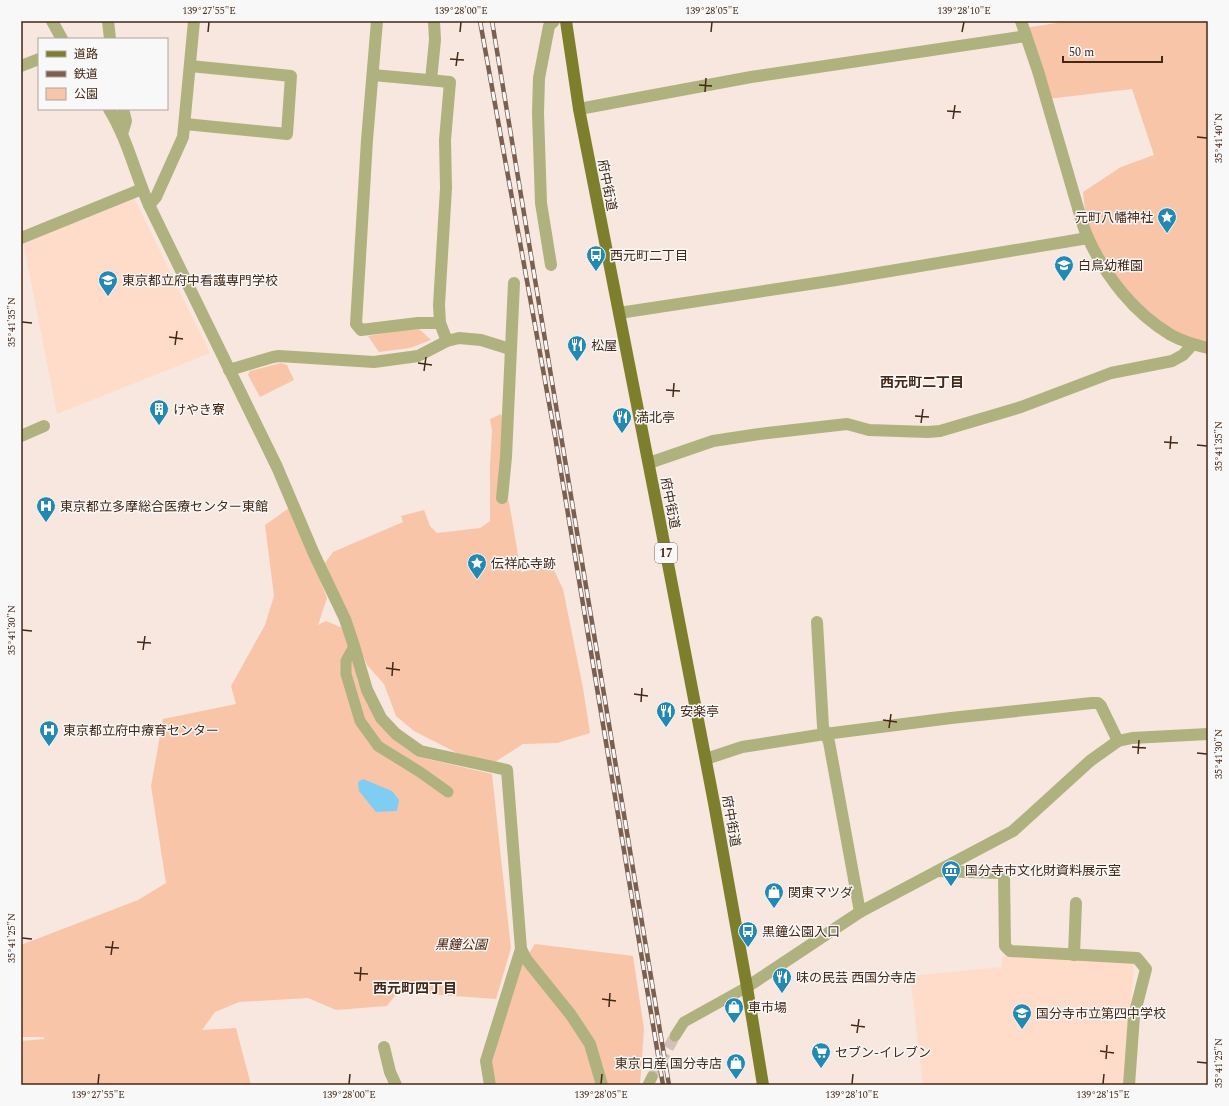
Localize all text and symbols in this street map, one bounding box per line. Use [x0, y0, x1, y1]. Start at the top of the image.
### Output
text: 139°27'55"E [182, 3, 236, 19]
text: 139°28'00"E [434, 3, 488, 19]
text: 139°28'05"E [685, 3, 739, 19]
text: 139°28'10"E [937, 3, 991, 19]
legend [38, 38, 168, 110]
scale bar [1063, 38, 1162, 64]
text: 50 m [1069, 43, 1094, 62]
text: 道路 [74, 45, 98, 64]
text: 鉄道 [74, 65, 98, 84]
text: 公園 [74, 85, 98, 104]
text: 35°41'40"N [1211, 113, 1227, 163]
street label: 府中街道 [592, 158, 622, 213]
place icon: 元町八幡神社 [1156, 206, 1178, 234]
place label: 元町八幡神社 [1075, 208, 1153, 228]
bus stop icon: 西元町二丁目 [585, 244, 607, 272]
place label: 西元町二丁目 [610, 246, 688, 266]
school or university icon: 白鳥幼稚園 [1053, 254, 1075, 282]
place label: 白鳥幼稚園 [1078, 256, 1143, 276]
school or university icon: 東京都立府中看護専門学校 [97, 269, 119, 297]
place label: 東京都立府中看護専門学校 [122, 271, 278, 291]
text: 35°41'35"N [4, 297, 20, 347]
restaurant icon: 松屋 [566, 334, 588, 362]
place label: 松屋 [591, 336, 617, 356]
district label: 西元町二丁目 [880, 372, 964, 393]
building icon: けやき寮 [148, 398, 170, 426]
place label: けやき寮 [173, 400, 225, 420]
restaurant icon: 満北亭 [611, 406, 633, 434]
place label: 満北亭 [636, 408, 675, 428]
text: 35°41'35"N [1211, 421, 1227, 471]
street label: 府中街道 [655, 476, 685, 531]
hospital icon: 東京都立多摩総合医療センター東館 [35, 495, 57, 523]
place label: 東京都立多摩総合医療センター東館 [60, 497, 268, 517]
road number: 17 [655, 543, 677, 563]
place icon: 伝祥応寺跡 [466, 552, 488, 580]
place label: 伝祥応寺跡 [491, 554, 556, 574]
text: 35°41'30"N [4, 605, 20, 655]
restaurant icon: 安楽亭 [655, 700, 677, 728]
place label: 安楽亭 [680, 702, 719, 722]
hospital icon: 東京都立府中療育センター [38, 719, 60, 747]
place label: 東京都立府中療育センター [63, 721, 219, 741]
text: 35°41'30"N [1211, 729, 1227, 779]
street label: 府中街道 [717, 794, 745, 849]
museum icon: 国分寺市文化財資料展示室 [940, 859, 962, 887]
place label: 国分寺市文化財資料展示室 [965, 861, 1121, 881]
shop icon: 関東マツダ [763, 881, 785, 909]
place label: 関東マツダ [788, 883, 853, 903]
text: 35°41'25"N [4, 913, 20, 963]
bus stop icon: 黒鐘公園入口 [737, 920, 759, 948]
place label: 黒鐘公園入口 [762, 922, 840, 942]
park label: 黒鐘公園 [435, 935, 489, 955]
restaurant icon: 味の民芸 西国分寺店 [771, 966, 793, 994]
place label: 味の民芸 西国分寺店 [796, 968, 916, 988]
district label: 西元町四丁目 [373, 978, 457, 999]
shop icon: 車市場 [723, 996, 745, 1024]
place label: 車市場 [748, 998, 787, 1018]
school or university icon: 国分寺市立第四中学校 [1011, 1002, 1033, 1030]
place label: 国分寺市立第四中学校 [1036, 1004, 1166, 1024]
text: 35°41'25"N [1211, 1038, 1227, 1088]
supermarket icon: セブン-イレブン [810, 1041, 832, 1069]
place label: セブン-イレブン [835, 1043, 931, 1063]
shop icon: 東京日産 国分寺店 [725, 1052, 747, 1080]
place label: 東京日産 国分寺店 [615, 1054, 722, 1074]
text: 139°27'55"E [71, 1087, 125, 1103]
text: 139°28'00"E [322, 1087, 376, 1103]
text: 139°28'05"E [574, 1087, 628, 1103]
text: 139°28'10"E [825, 1087, 879, 1103]
text: 139°28'15"E [1076, 1087, 1130, 1103]

